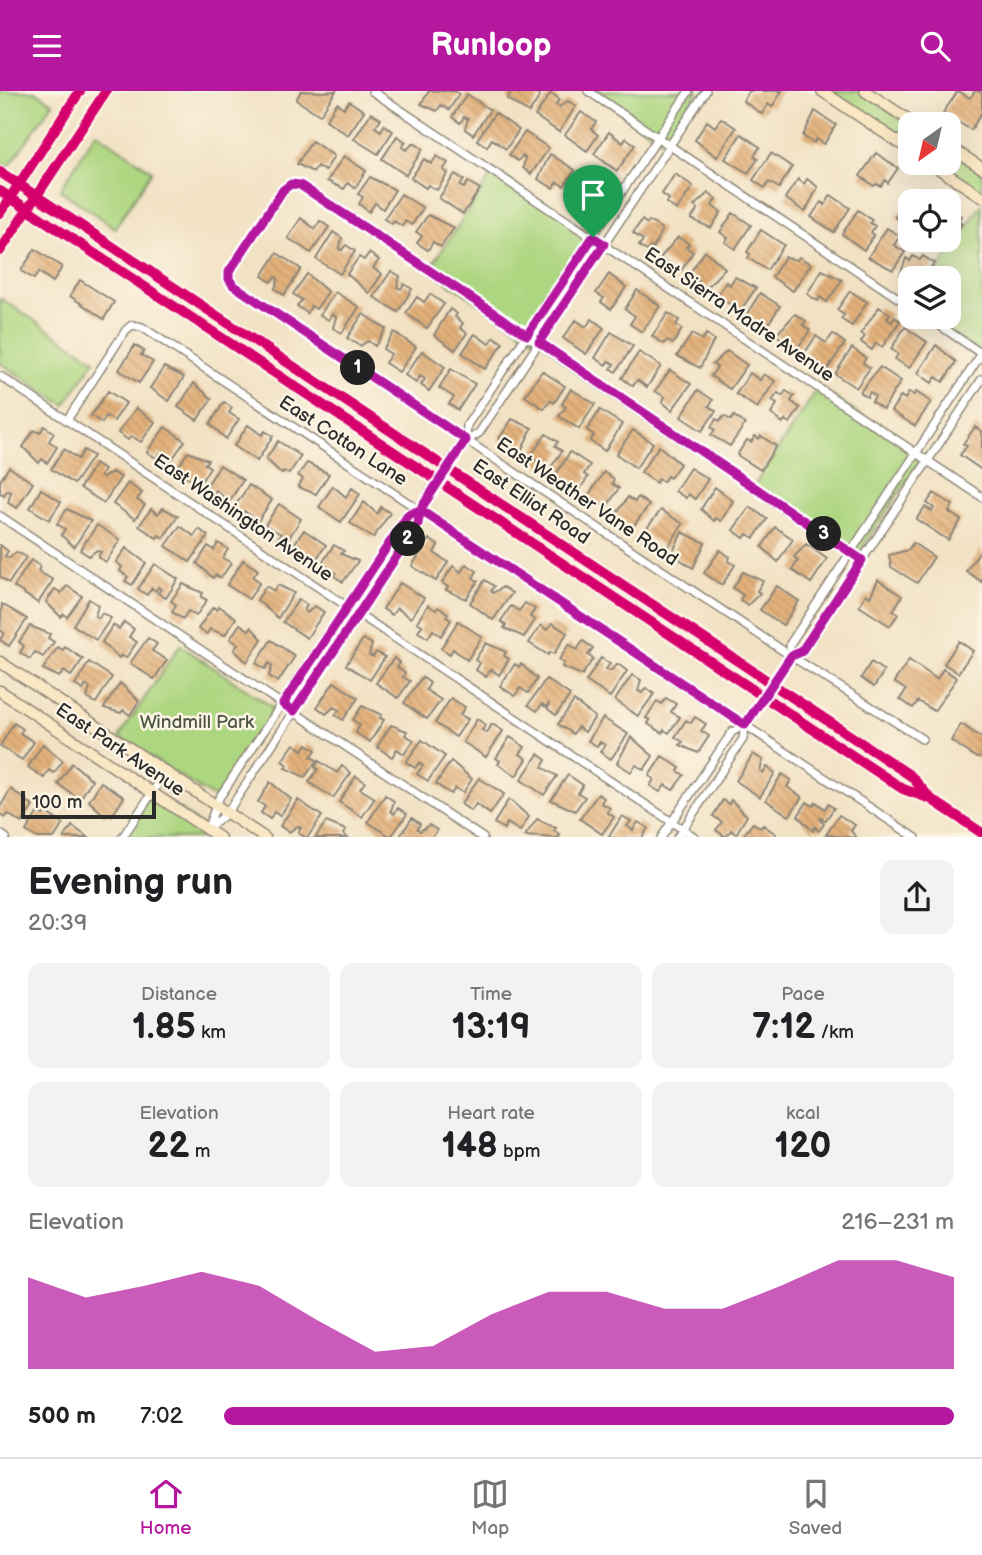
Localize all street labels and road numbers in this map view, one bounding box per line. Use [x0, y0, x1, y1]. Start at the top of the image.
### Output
street label: East Sierra Madre Avenue [640, 243, 838, 387]
street label: East Cotton Lane [274, 391, 412, 491]
street label: East Weather Vane Road [492, 433, 682, 571]
street label: East Washington Avenue [149, 449, 337, 587]
street label: East Elliot Road [468, 454, 594, 550]
street label: East Park Avenue [51, 698, 189, 802]

